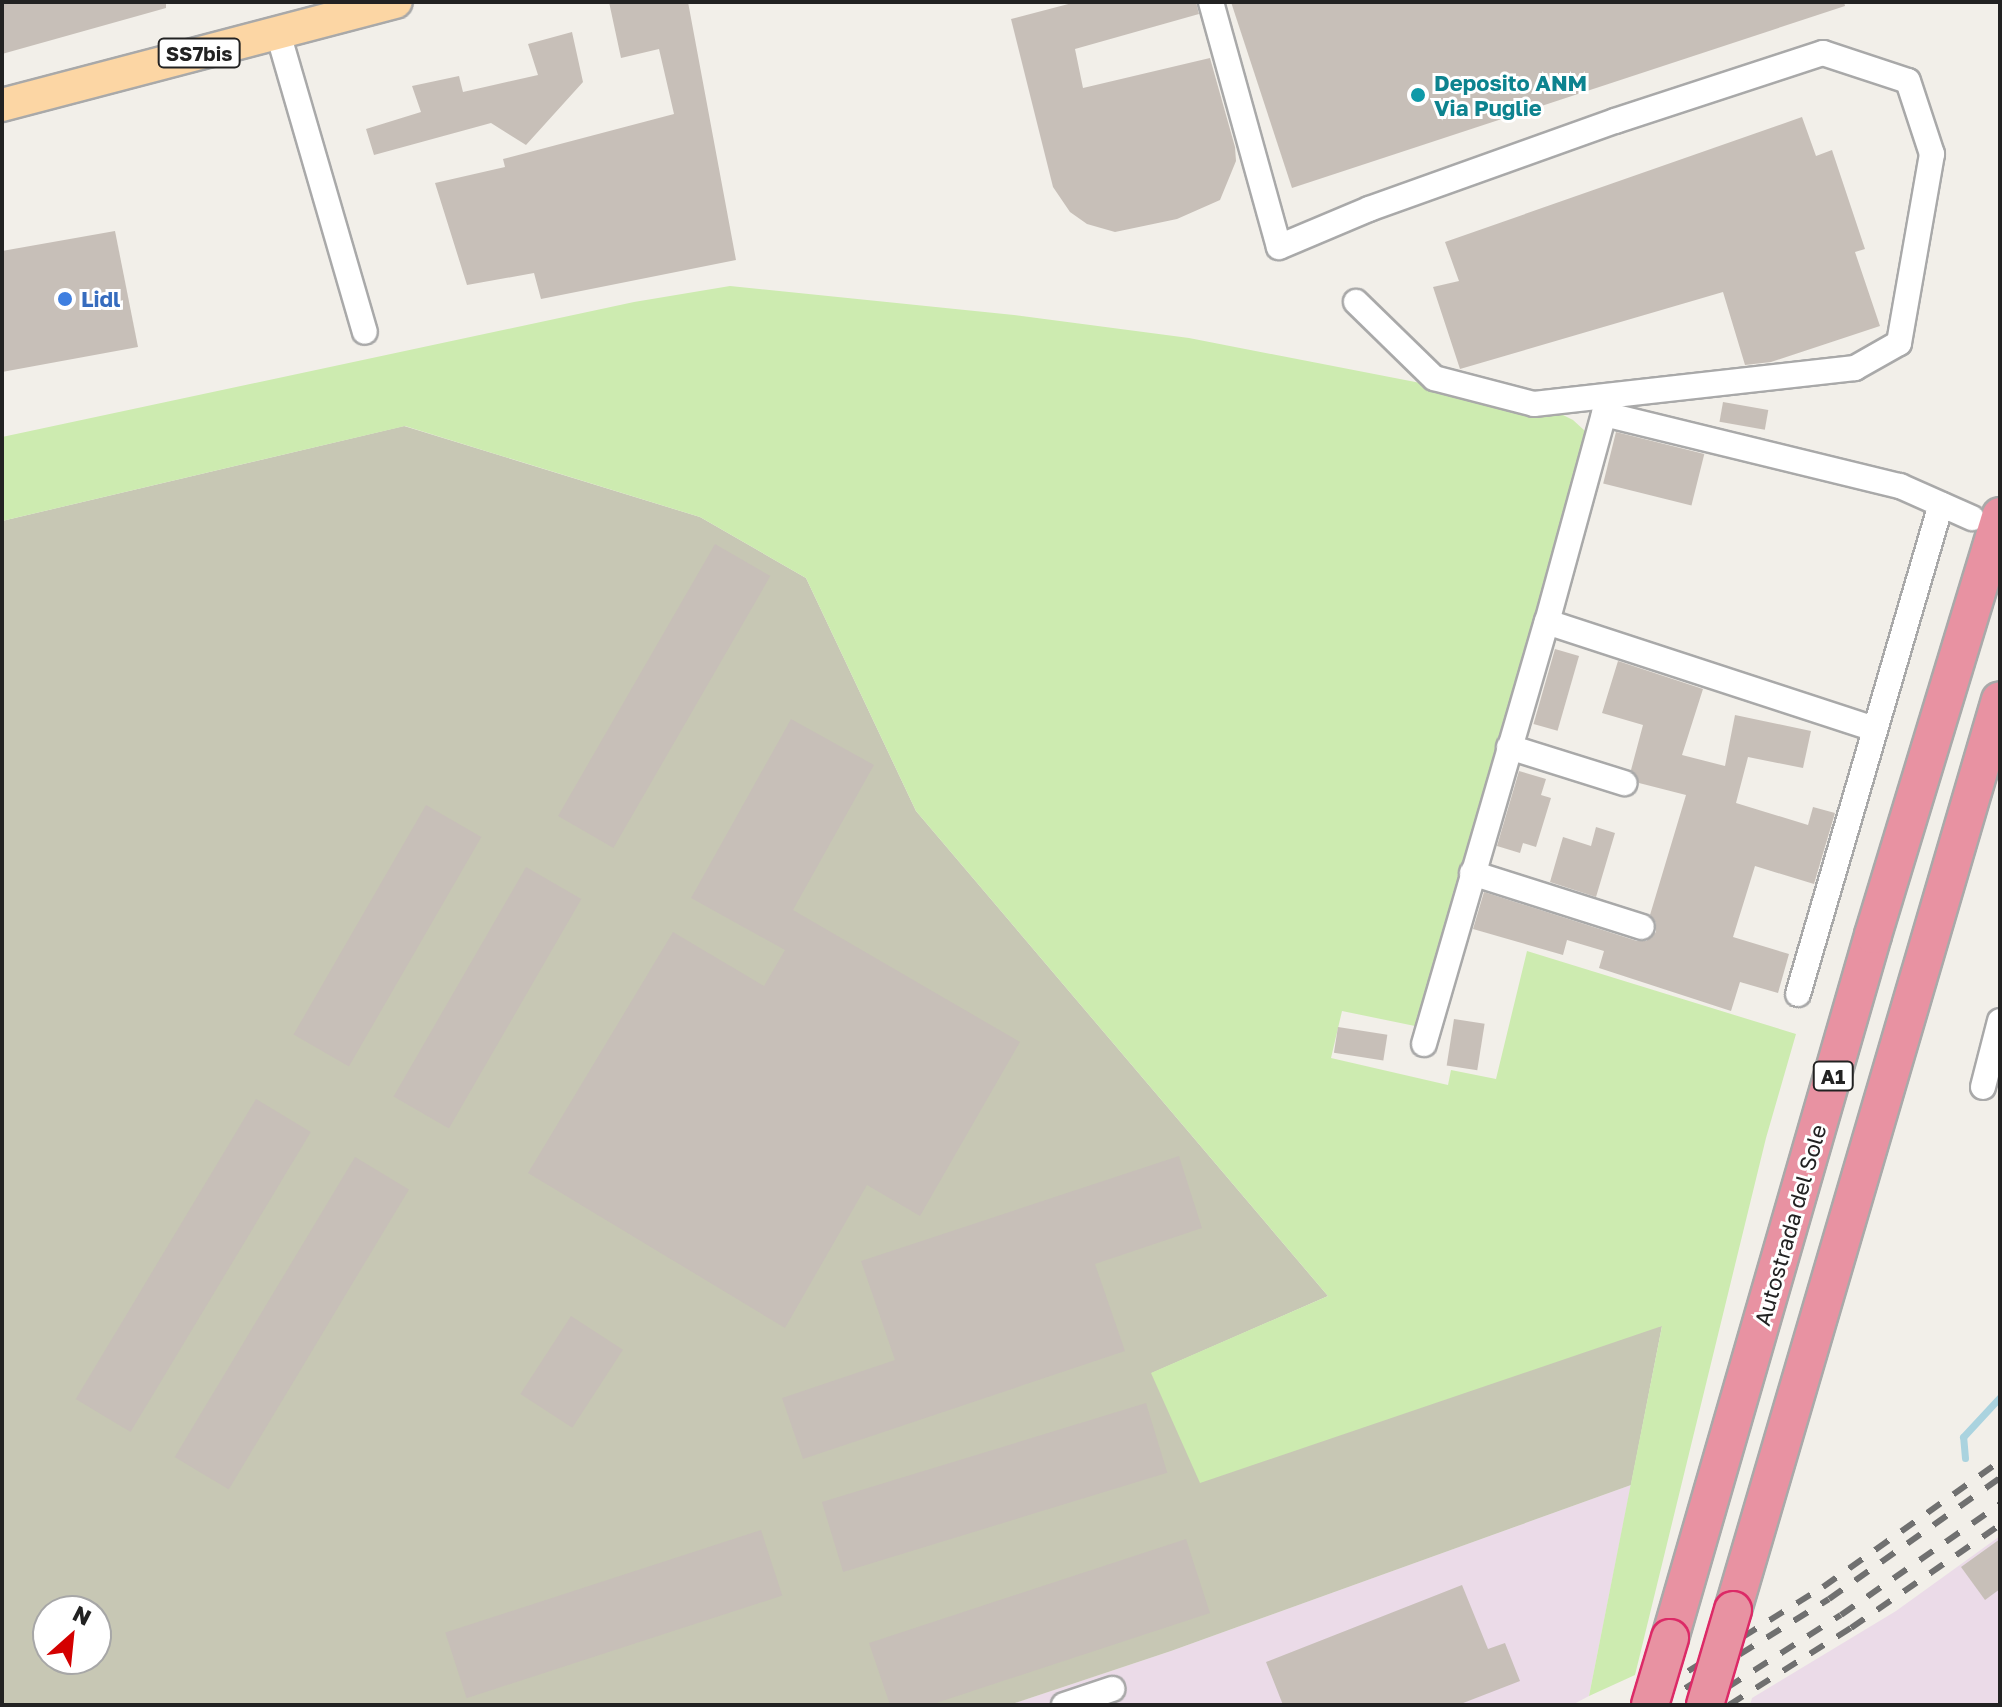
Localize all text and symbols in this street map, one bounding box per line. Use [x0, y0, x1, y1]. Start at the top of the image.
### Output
road number: SS7bis [157, 37, 241, 69]
place label: Deposito ANM Via Puglie [1434, 69, 1587, 120]
marker: Deposito ANM Via Puglie [1409, 86, 1427, 104]
place label: Lidl [81, 286, 120, 312]
marker: Lidl [56, 290, 74, 308]
road number: A1 [1811, 1060, 1855, 1092]
street label: Autostrada del Sole [1749, 1121, 1831, 1329]
north arrow [32, 1595, 112, 1675]
text: N [69, 1599, 96, 1631]

